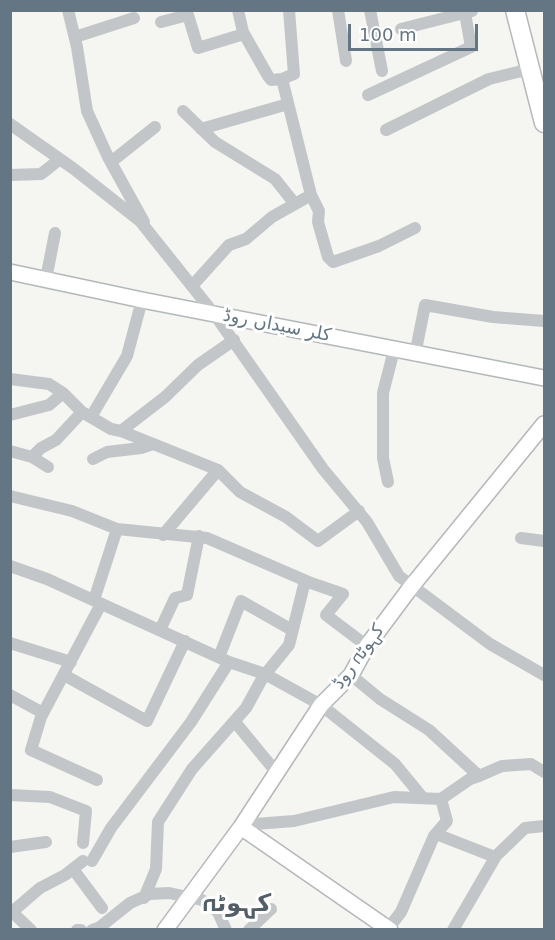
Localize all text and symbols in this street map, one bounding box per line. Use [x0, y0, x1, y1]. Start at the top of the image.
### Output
scale bar [351, 12, 482, 50]
text: 100 m [359, 24, 417, 45]
street label: کلر سیداں روڈ [221, 305, 333, 347]
street label: کہوٹہ روڈ [328, 620, 390, 694]
district label: کہوٹہ [203, 891, 271, 919]

